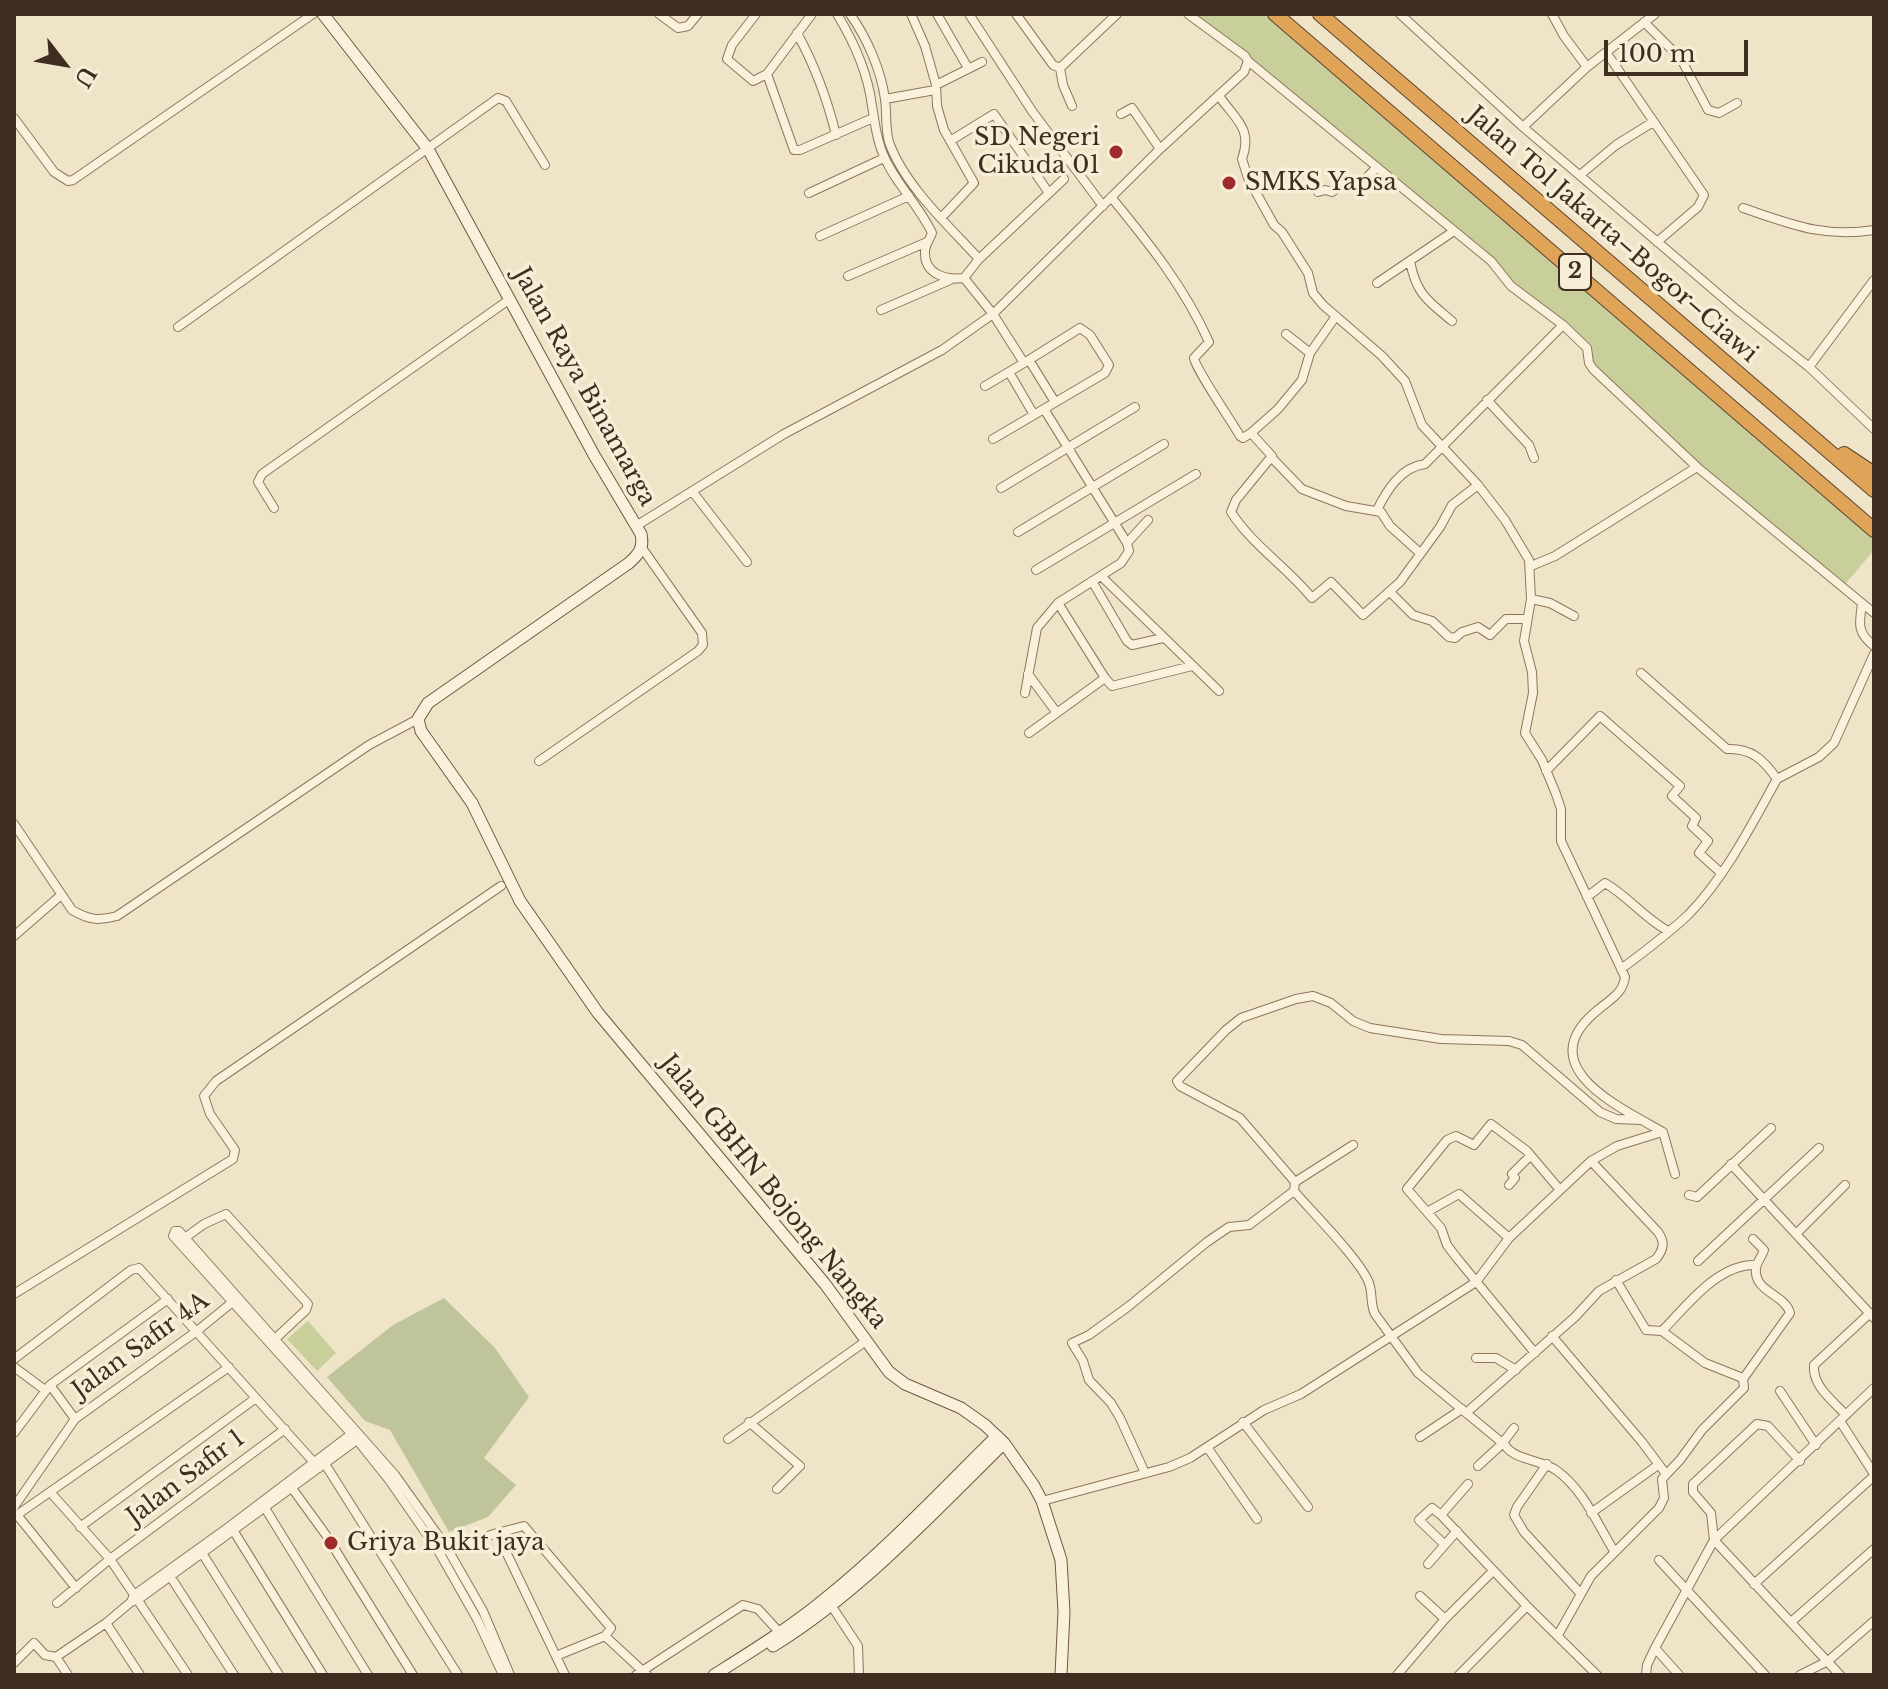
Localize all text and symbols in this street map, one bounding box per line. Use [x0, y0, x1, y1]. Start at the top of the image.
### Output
north arrow [24, 24, 104, 104]
scale bar [1608, 24, 1752, 74]
text: 100 m [1618, 39, 1696, 68]
text: U [68, 61, 102, 92]
street label: Jalan Tol Jakarta–Bogor–Ciawi [1461, 101, 1763, 369]
place label: SD Negeri Cikuda 01 [974, 124, 1100, 180]
marker: SD Negeri Cikuda 01 [1107, 143, 1125, 161]
place label: SMKS Yapsa [1245, 169, 1397, 197]
marker: SMKS Yapsa [1220, 174, 1238, 192]
road number: 2 [1559, 254, 1591, 290]
street label: Jalan Raya Binamarga [506, 263, 662, 511]
street label: Jalan GBHN Bojong Nangka [653, 1049, 893, 1335]
street label: Jalan Safir 4A [67, 1287, 215, 1405]
street label: Jalan Safir 1 [121, 1424, 251, 1532]
place label: Griya Bukit jaya [347, 1529, 544, 1557]
marker: Griya Bukit jaya [322, 1534, 340, 1552]

